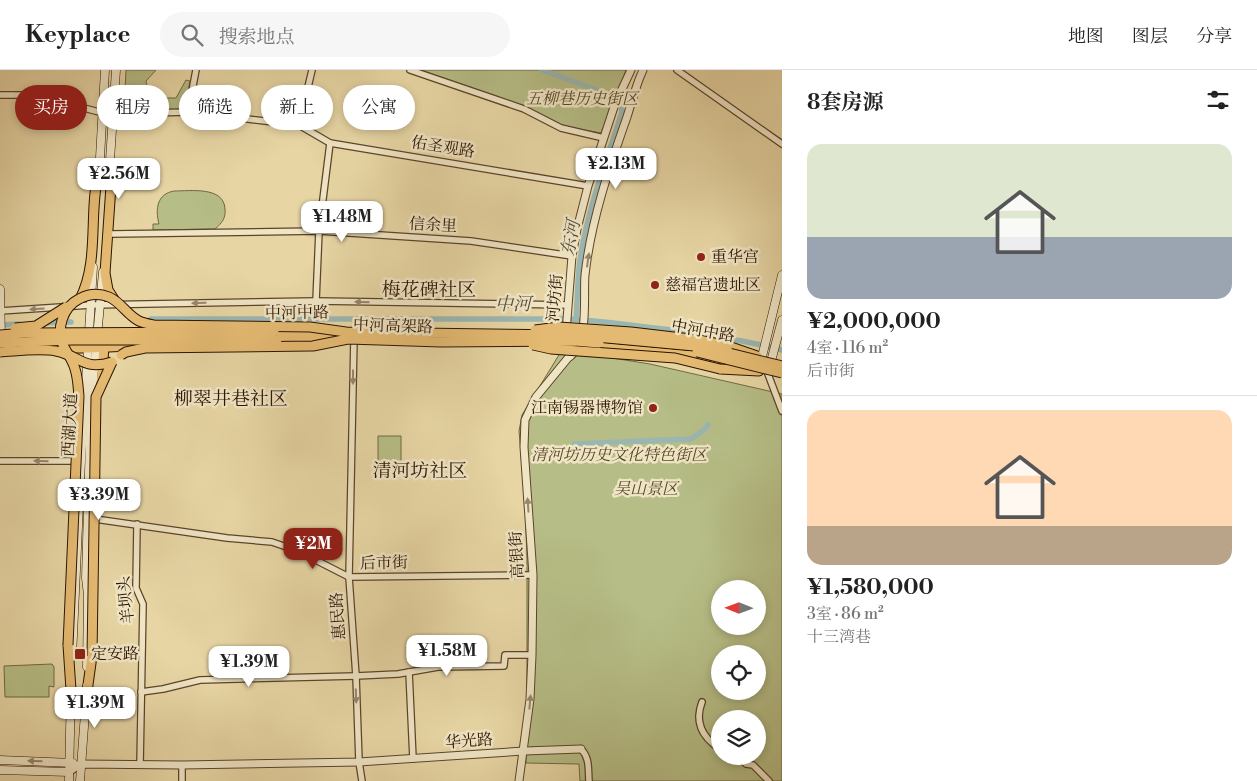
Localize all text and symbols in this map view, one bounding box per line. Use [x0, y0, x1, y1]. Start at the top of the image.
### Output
search box [160, 12, 510, 57]
text: Keyplace [25, 20, 130, 50]
icon: search [178, 21, 206, 49]
text: 搜索地点 [218, 25, 295, 49]
text: 地图 [1068, 25, 1104, 48]
text: 图层 [1132, 25, 1168, 48]
text: 分享 [1196, 25, 1232, 48]
chip: 买房 [15, 85, 87, 130]
chip: 租房 [97, 85, 169, 130]
chip: 筛选 [179, 85, 251, 130]
chip: 新上 [261, 85, 333, 130]
chip: 公寓 [343, 85, 415, 130]
icon: filters [1204, 86, 1232, 114]
park label: 五柳巷历史街区 [526, 89, 640, 109]
text: 8套房源 [807, 90, 883, 116]
street label: 佑圣观路 [410, 132, 476, 162]
pin: ¥2.13M [575, 148, 657, 190]
text: ¥2.13M [587, 154, 645, 174]
pin: ¥2.56M [78, 158, 160, 200]
text: ¥2.56M [88, 164, 150, 184]
icon: home [975, 177, 1065, 267]
pin: ¥1.48M [301, 200, 383, 243]
text: ¥1.48M [312, 207, 372, 227]
street label: 信余里 [409, 214, 457, 236]
water label: 东河 [557, 215, 586, 258]
place label: 重华宫 [711, 247, 759, 267]
one-way arrow [584, 251, 592, 267]
marker: 重华宫 [695, 251, 707, 263]
street label: 河坊街 [543, 273, 567, 323]
place label: 慈福宫遗址区 [665, 275, 761, 295]
district label: 梅花碑社区 [381, 278, 477, 302]
marker: 慈福宫遗址区 [649, 279, 661, 291]
water label: 中河 [495, 293, 534, 316]
one-way arrow [353, 298, 369, 306]
one-way arrow [191, 299, 207, 307]
street label: 中河中路 [265, 302, 329, 324]
one-way arrow [29, 305, 45, 313]
text: ¥2,000,000 [807, 309, 941, 335]
street label: 中河高架路 [353, 315, 433, 337]
street label: 中河中路 [670, 316, 736, 346]
text: 4室 · 116 m² [807, 338, 888, 358]
text: 后市街 [807, 361, 855, 381]
one-way arrow [349, 369, 357, 385]
district label: 柳翠井巷社区 [174, 387, 288, 411]
street label: 西湖大道 [58, 393, 82, 457]
place label: 江南锡器博物馆 [531, 398, 643, 418]
marker: 江南锡器博物馆 [647, 402, 659, 414]
icon: home [975, 442, 1065, 532]
park label: 清河坊历史文化特色街区 [531, 445, 709, 465]
one-way arrow [32, 457, 48, 465]
district label: 清河坊社区 [372, 459, 468, 483]
pin: ¥3.39M [58, 478, 140, 521]
park label: 吴山景区 [614, 479, 680, 499]
text: ¥3.39M [69, 485, 129, 505]
one-way arrow [524, 497, 532, 513]
pin: ¥2M [289, 528, 337, 570]
street label: 高银街 [506, 531, 528, 579]
text: ¥2M [294, 534, 332, 554]
street label: 后市街 [360, 553, 408, 573]
street label: 羊坝头 [114, 575, 138, 625]
text: ¥1,580,000 [807, 575, 934, 601]
north arrow [711, 580, 766, 635]
map controls [711, 580, 766, 765]
street label: 惠民路 [326, 591, 350, 641]
text: 3室 · 86 m² [807, 604, 884, 624]
text: 十三湾巷 [807, 627, 871, 647]
pin: ¥1.58M [406, 634, 488, 677]
text: ¥1.58M [417, 641, 477, 661]
place label: 定安路 [91, 644, 139, 664]
button: locate [711, 645, 766, 700]
pin: ¥1.39M [208, 646, 290, 688]
marker: 定安路 [73, 647, 87, 661]
text: ¥1.39M [220, 652, 279, 672]
pin: ¥1.39M [54, 686, 136, 729]
one-way arrow [353, 689, 361, 705]
text: ¥1.39M [66, 693, 125, 713]
one-way arrow [526, 694, 534, 710]
button: layers [711, 710, 766, 765]
street label: 华光路 [444, 729, 494, 753]
one-way arrow [26, 757, 42, 765]

